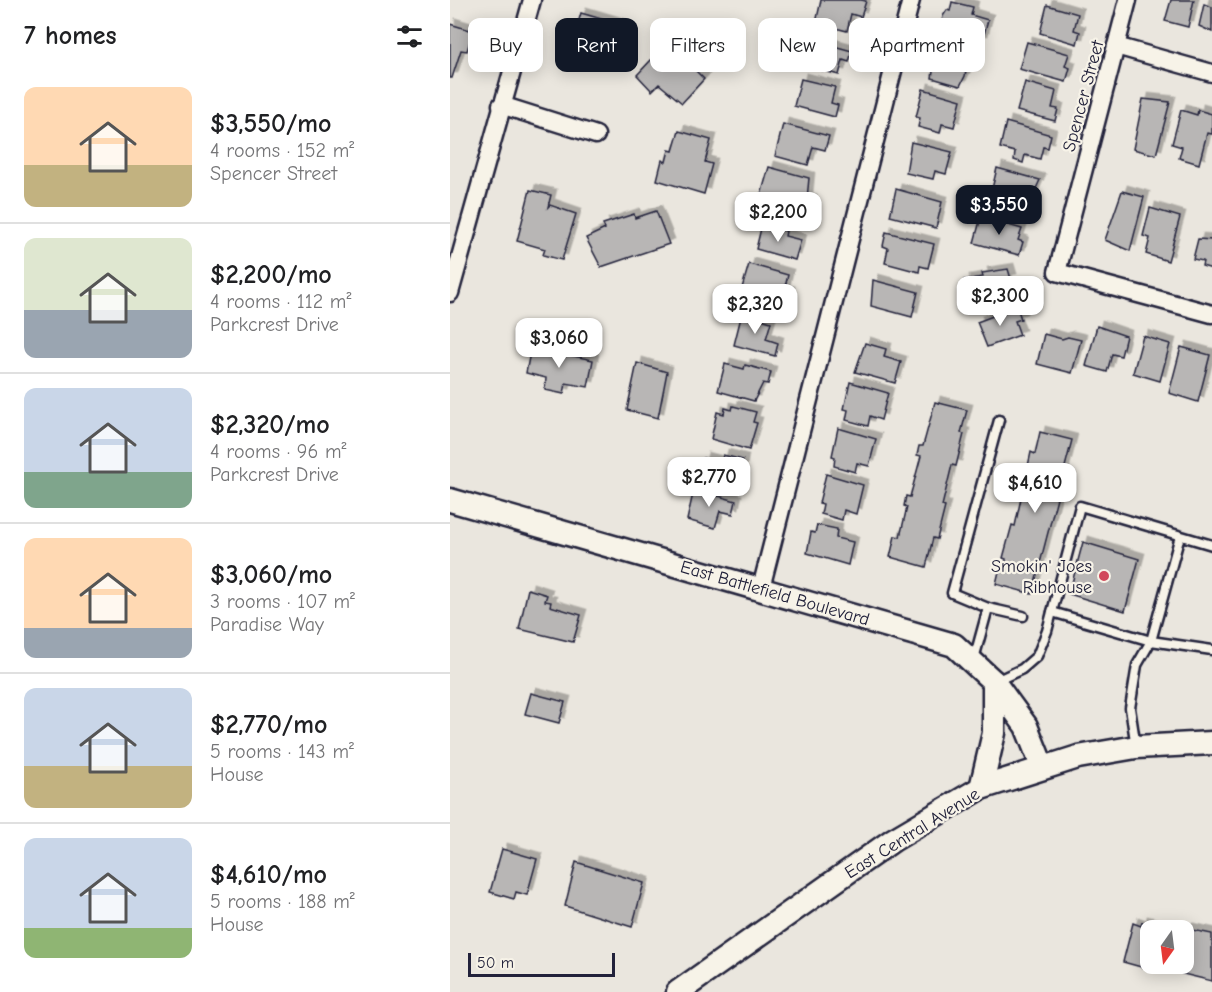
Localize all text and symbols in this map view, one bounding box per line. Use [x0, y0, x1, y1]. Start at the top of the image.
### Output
chip: Buy [468, 18, 543, 72]
chip: Rent [555, 18, 638, 72]
chip: Filters [650, 18, 746, 72]
chip: New [758, 18, 837, 72]
chip: Apartment [849, 18, 985, 72]
icon: filters [393, 20, 426, 53]
text: 7 homes [24, 21, 117, 51]
street label: Spencer Street [1059, 37, 1109, 154]
text: $3,550/mo [210, 109, 331, 139]
icon: home [72, 111, 144, 183]
text: 4 rooms · 152 m² [210, 139, 354, 162]
text: Spencer Street [210, 162, 337, 185]
pin: $3,550 [950, 185, 1048, 236]
pin: $2,200 [729, 192, 827, 243]
text: $3,550 [970, 193, 1028, 216]
text: $2,200 [749, 200, 807, 223]
text: $2,200/mo [210, 260, 332, 290]
icon: home [72, 262, 144, 334]
pin: $2,300 [951, 276, 1049, 327]
pin: $2,320 [706, 284, 804, 335]
text: $2,300 [971, 284, 1029, 307]
text: 4 rooms · 112 m² [210, 290, 351, 313]
text: $2,320 [726, 292, 784, 315]
text: Parkcrest Drive [210, 313, 339, 336]
pin: $3,060 [510, 318, 608, 369]
text: $3,060 [529, 326, 589, 349]
text: $2,320/mo [210, 410, 330, 440]
icon: home [72, 412, 144, 484]
text: 4 rooms · 96 m² [210, 440, 347, 463]
pin: $2,770 [660, 457, 758, 508]
text: Parkcrest Drive [210, 463, 339, 486]
pin: $4,610 [986, 463, 1084, 514]
text: $2,770 [681, 465, 737, 488]
text: $4,610 [1008, 471, 1063, 494]
street label: East Battlefield Boulevard [678, 556, 872, 631]
place label: Smokin' Joes Ribhouse [991, 556, 1092, 598]
text: $3,060/mo [210, 560, 332, 590]
icon: home [72, 562, 144, 634]
marker: Smokin' Joes Ribhouse [1097, 569, 1111, 583]
text: 3 rooms · 107 m² [210, 590, 355, 613]
text: Paradise Way [210, 613, 324, 636]
text: $2,770/mo [210, 710, 327, 740]
icon: home [72, 712, 144, 784]
text: 5 rooms · 143 m² [210, 740, 354, 763]
text: House [210, 763, 264, 786]
street label: East Central Avenue [841, 783, 983, 883]
text: $4,610/mo [210, 860, 327, 890]
icon: home [72, 862, 144, 934]
text: 5 rooms · 188 m² [210, 890, 355, 913]
text: House [210, 913, 264, 936]
north arrow [1140, 920, 1194, 974]
map controls [1140, 920, 1194, 974]
scale bar [468, 950, 615, 978]
text: 50 m [477, 954, 514, 972]

